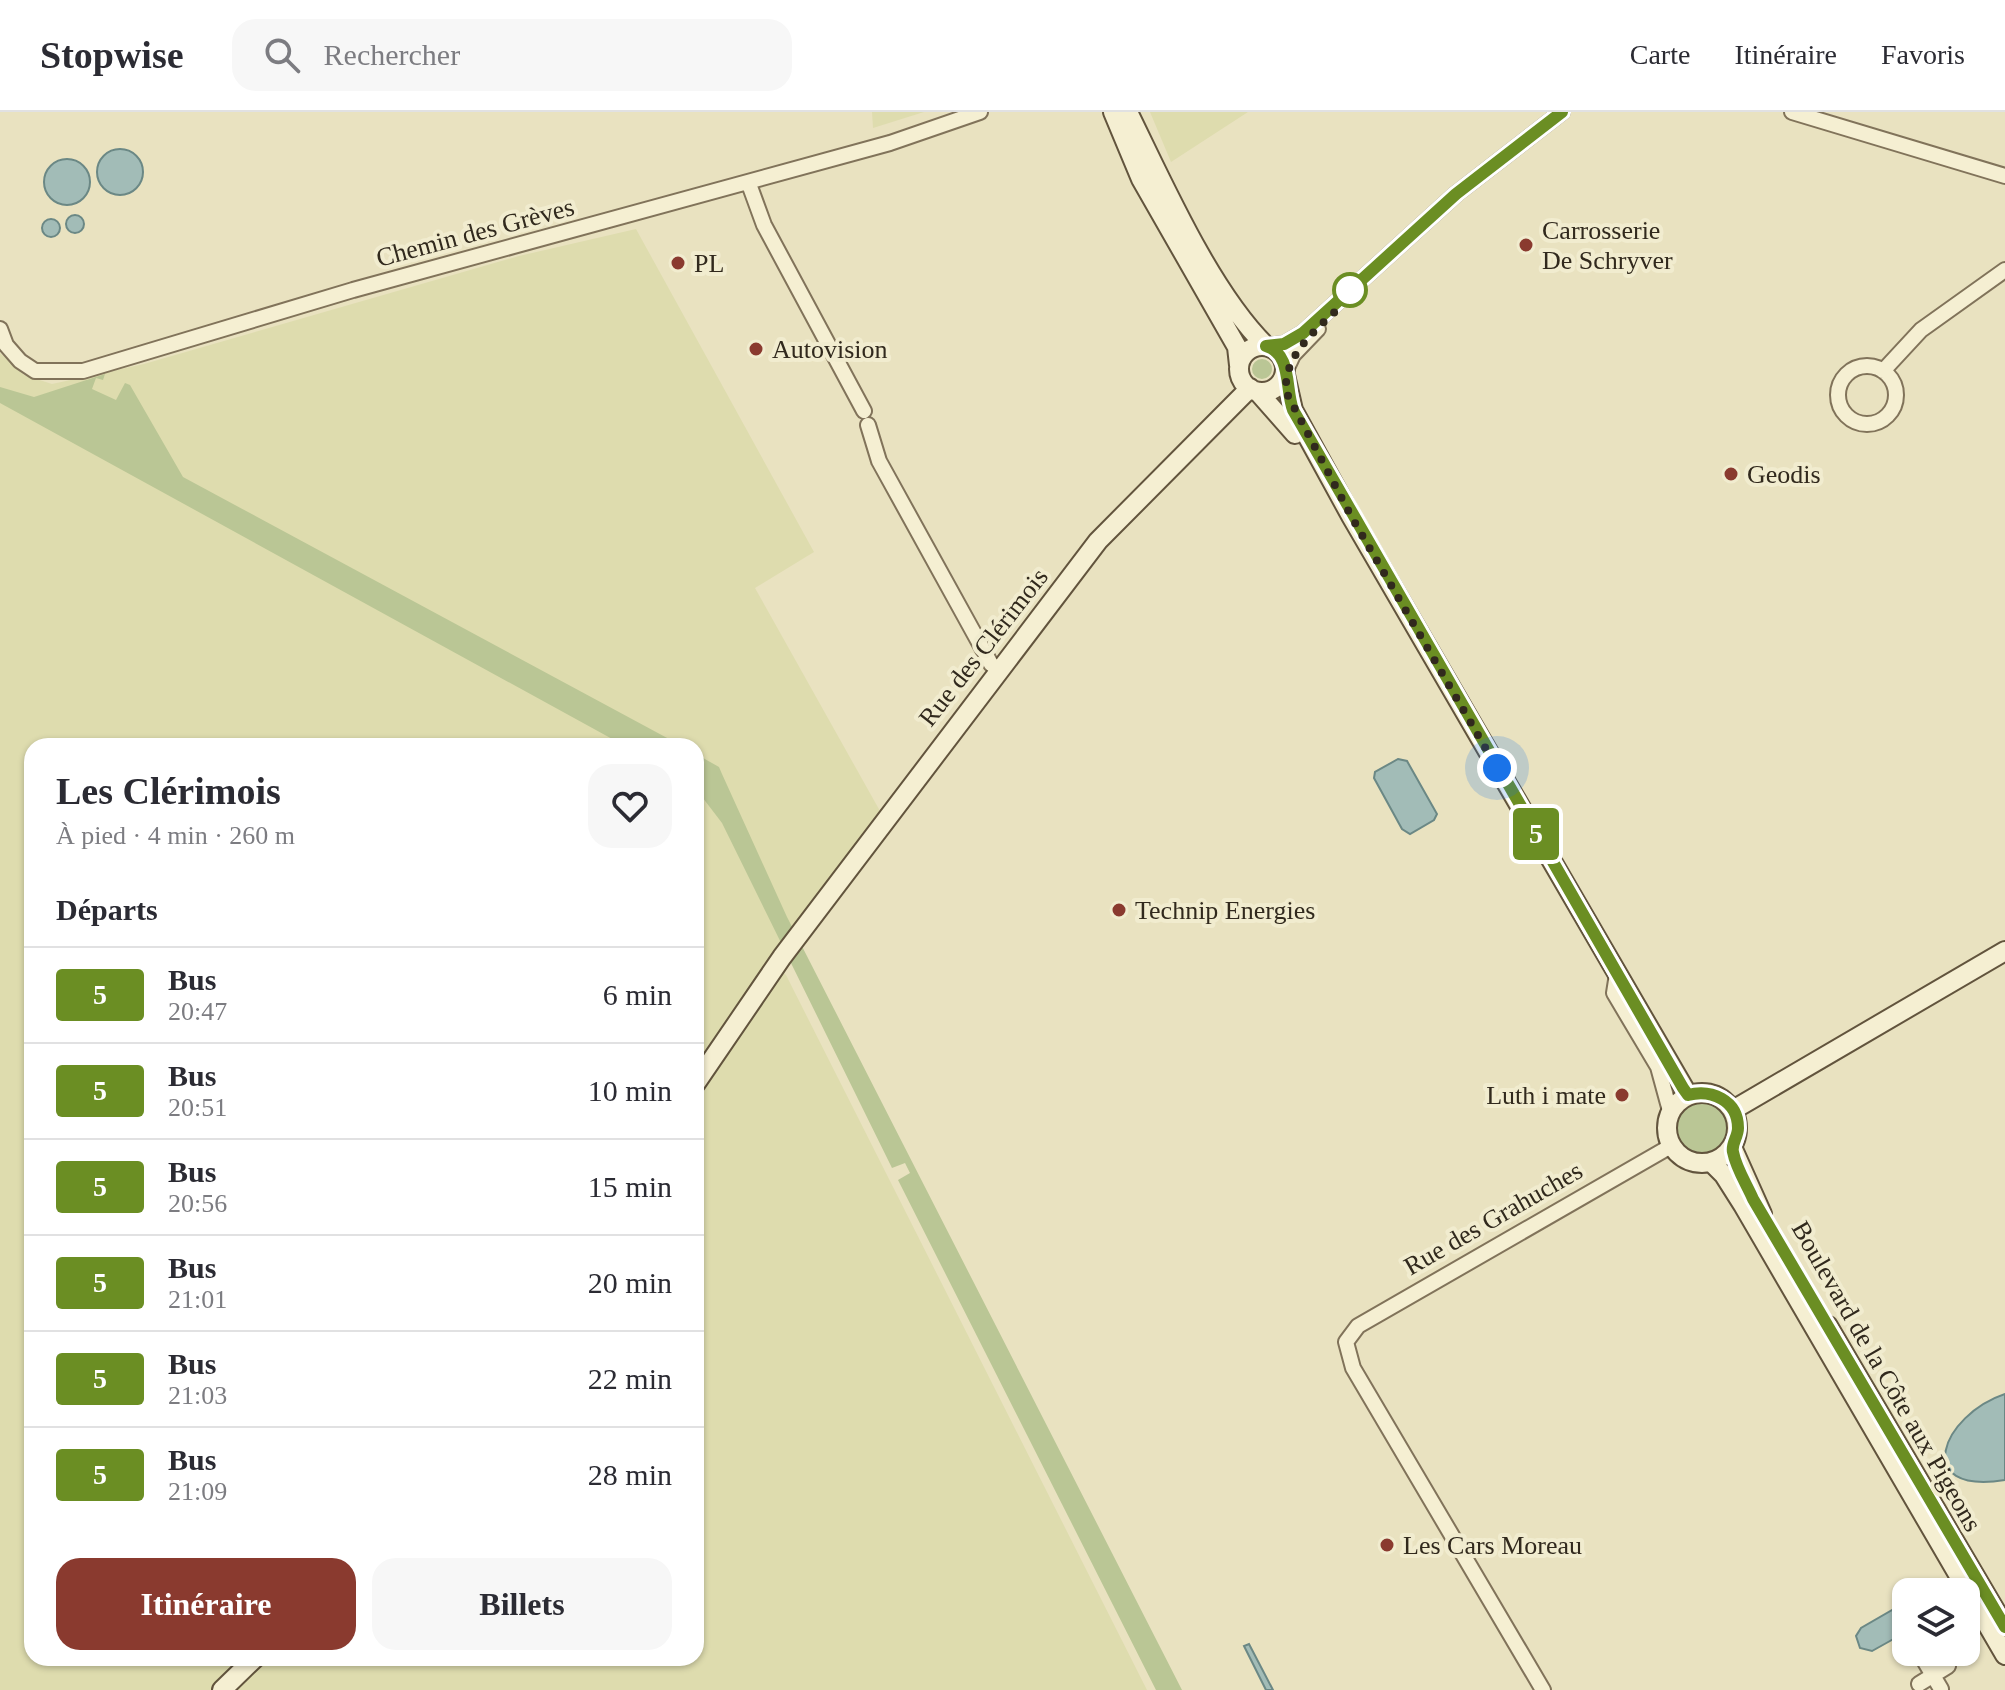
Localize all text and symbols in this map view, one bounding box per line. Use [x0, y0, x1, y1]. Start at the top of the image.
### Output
search box [232, 19, 792, 91]
icon: search [260, 33, 304, 77]
text: Stopwise [40, 34, 184, 76]
text: Rechercher [324, 38, 460, 71]
text: Carte [1630, 39, 1690, 70]
text: Itinéraire [1734, 39, 1837, 70]
text: Favoris [1881, 39, 1965, 70]
street label: Chemin des Grèves [373, 192, 577, 273]
place label: Carrosserie De Schryver [1542, 216, 1673, 275]
marker: Carrosserie De Schryver [1517, 236, 1535, 254]
place label: PL [694, 249, 724, 278]
marker: PL [669, 254, 687, 272]
unlabelled marker [1333, 273, 1367, 307]
place label: Autovision [772, 335, 888, 364]
marker: Autovision [747, 340, 765, 358]
place label: Geodis [1747, 460, 1821, 489]
marker: Geodis [1722, 465, 1740, 483]
street label: Rue des Clérimois [913, 563, 1054, 732]
your location [1477, 748, 1517, 788]
button: heart [588, 764, 672, 848]
text: Les Clérimois [56, 770, 281, 812]
line badge: 5 [1510, 808, 1562, 860]
text: 5 [1529, 818, 1543, 849]
text: À pied · 4 min · 260 m [56, 821, 295, 850]
text: Départs [56, 893, 158, 926]
place label: Technip Energies [1135, 896, 1315, 925]
marker: Technip Energies [1110, 901, 1128, 919]
text: Bus [168, 963, 216, 996]
text: 6 min [603, 978, 672, 1011]
text: 5 [93, 979, 107, 1010]
text: 20:47 [168, 997, 227, 1026]
text: Bus [168, 1059, 216, 1092]
text: 10 min [588, 1074, 672, 1107]
text: 5 [93, 1075, 107, 1106]
place label: Luth i mate [1486, 1081, 1606, 1110]
marker: Luth i mate [1613, 1086, 1631, 1104]
text: 20:51 [168, 1093, 227, 1122]
text: Bus [168, 1155, 216, 1188]
street label: Rue des Grahuches [1399, 1156, 1587, 1281]
text: 15 min [588, 1170, 672, 1203]
text: 5 [93, 1171, 107, 1202]
text: 20:56 [168, 1189, 227, 1218]
street label: Boulevard de la Côte aux Pigeons [1786, 1216, 1987, 1536]
text: Bus [168, 1251, 216, 1284]
text: 20 min [588, 1266, 672, 1299]
text: 5 [93, 1267, 107, 1298]
text: 21:01 [168, 1285, 227, 1314]
text: Bus [168, 1347, 216, 1380]
text: 22 min [588, 1362, 672, 1395]
text: 5 [93, 1363, 107, 1394]
text: 21:03 [168, 1381, 227, 1410]
text: Bus [168, 1443, 216, 1476]
text: 28 min [588, 1458, 672, 1491]
text: 5 [93, 1459, 107, 1490]
text: 21:09 [168, 1477, 227, 1506]
place label: Les Cars Moreau [1403, 1531, 1582, 1560]
marker: Les Cars Moreau [1378, 1536, 1396, 1554]
button: Itinéraire [56, 1558, 356, 1650]
button: Billets [372, 1558, 672, 1650]
map controls [1892, 1578, 1980, 1666]
button: layers [1892, 1578, 1980, 1666]

